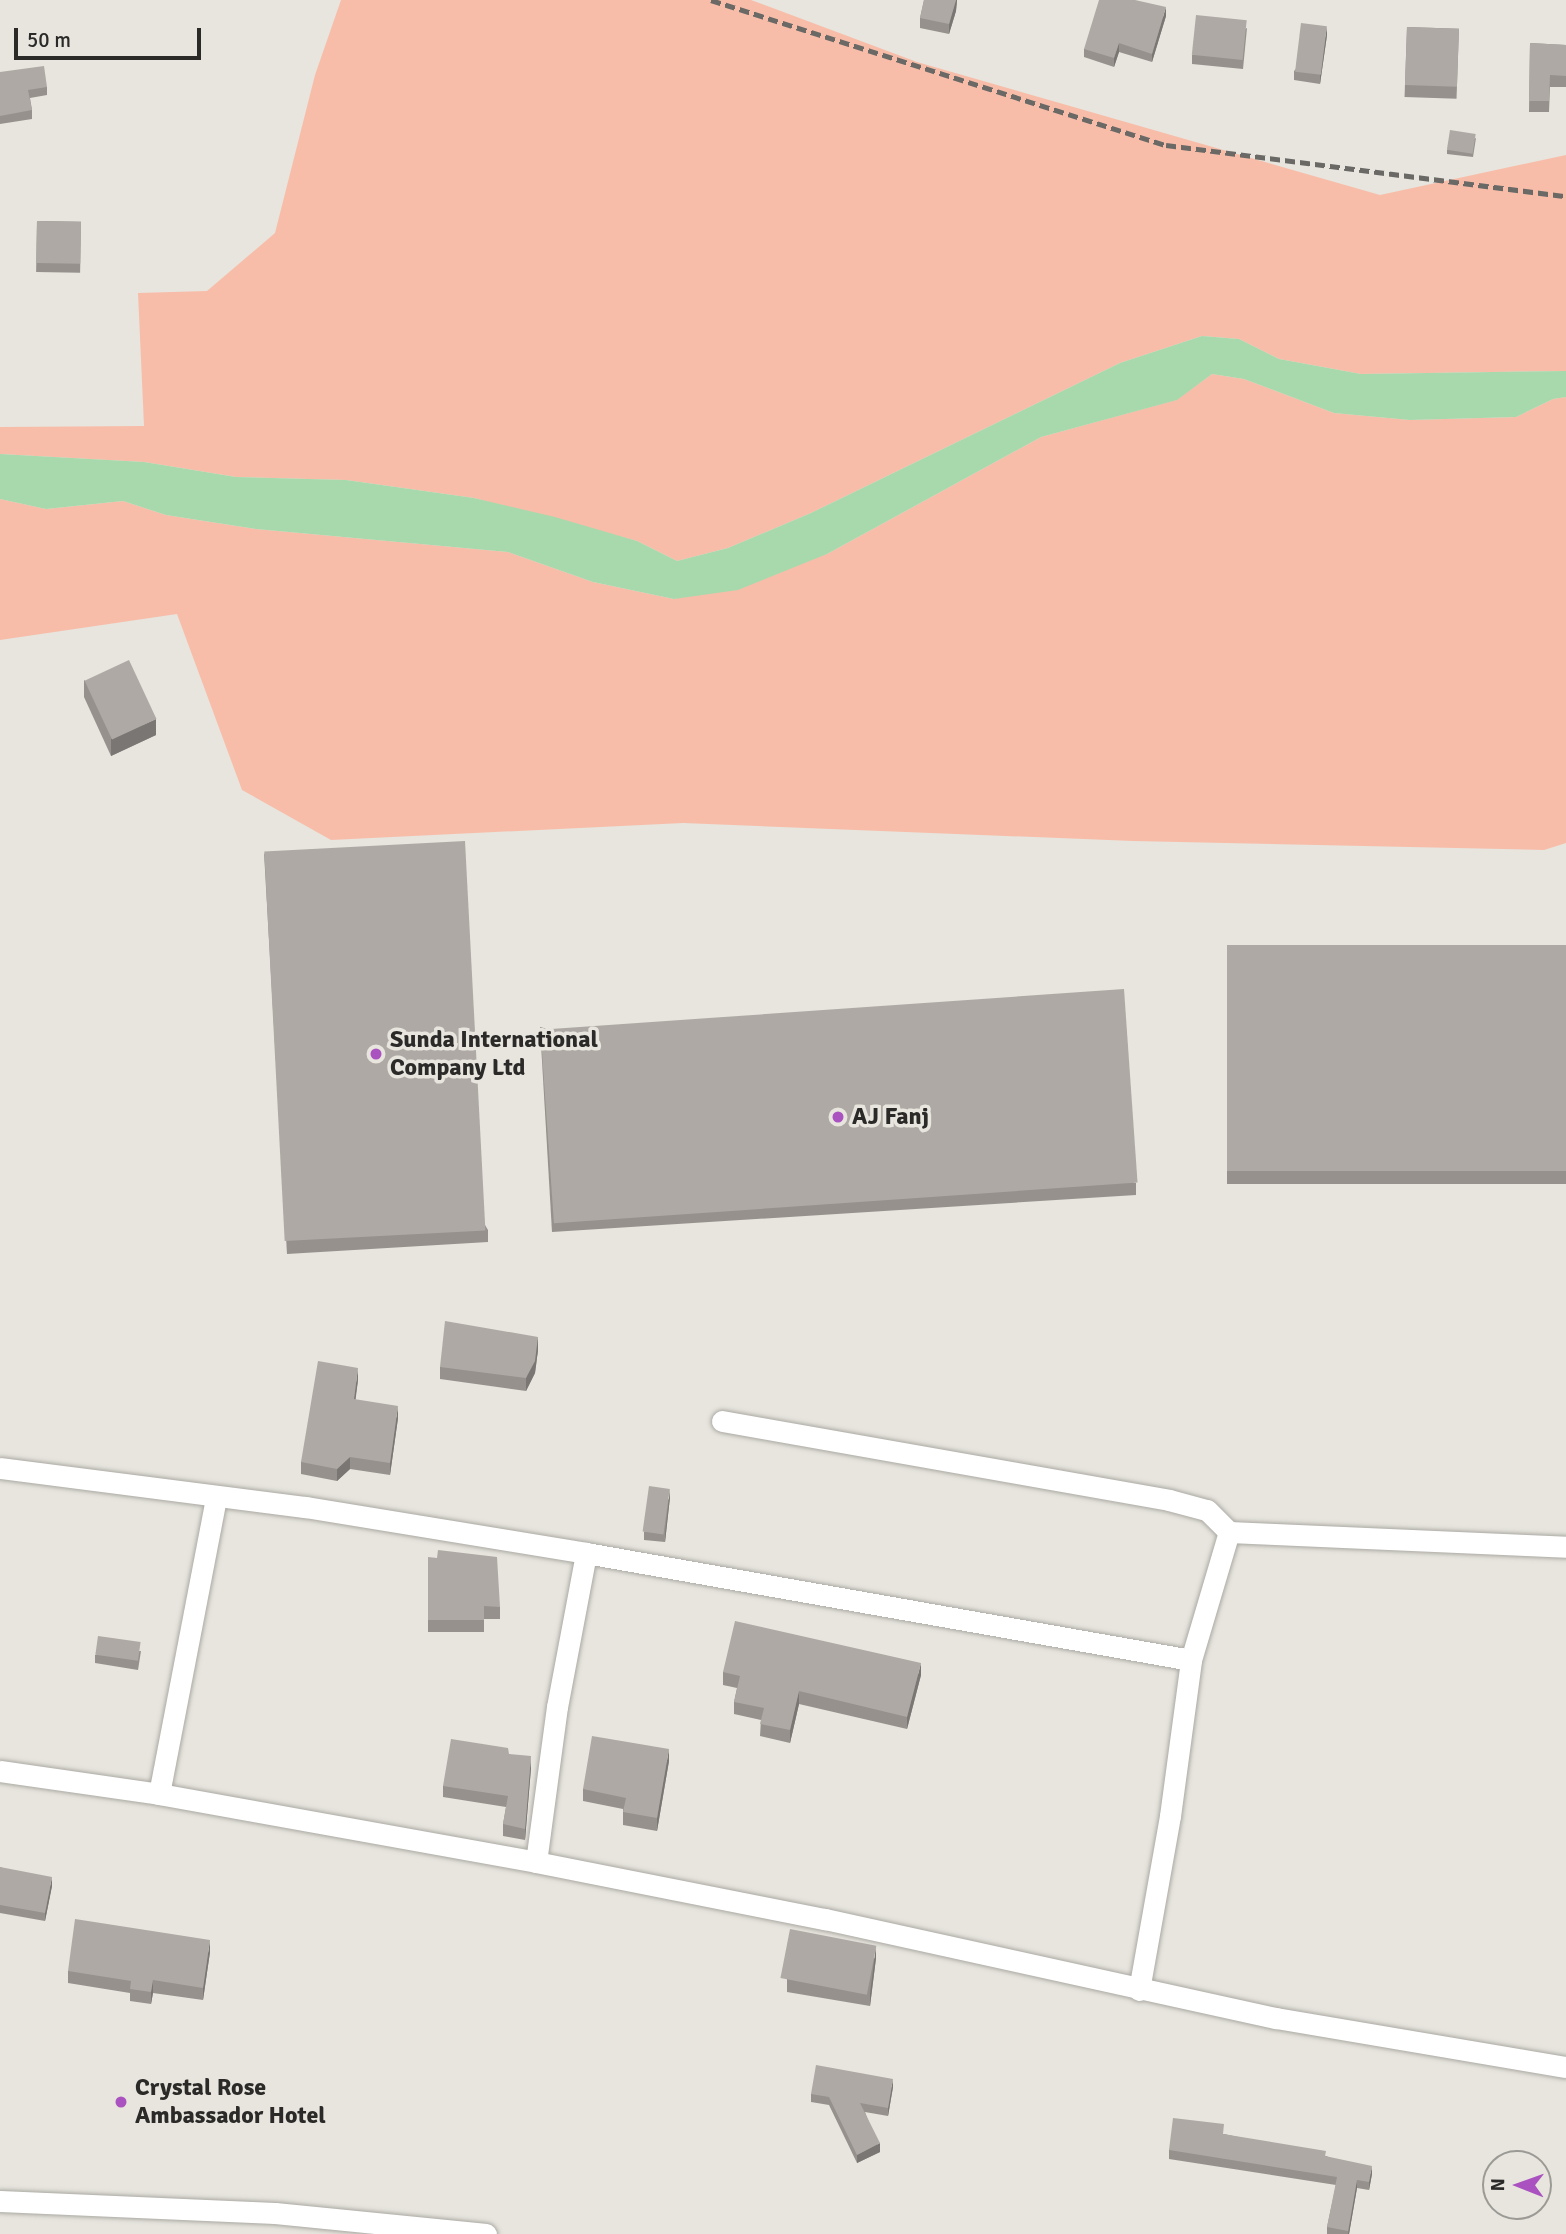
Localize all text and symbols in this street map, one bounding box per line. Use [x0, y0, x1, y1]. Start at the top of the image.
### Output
scale bar [18, 14, 205, 58]
text: 50 m [27, 27, 71, 53]
place label: Sunda International Company Ltd [390, 1026, 598, 1082]
marker: Sunda International Company Ltd [368, 1046, 384, 1062]
place label: AJ Fanj [852, 1103, 929, 1131]
marker: AJ Fanj [830, 1109, 846, 1125]
place label: Crystal Rose Ambassador Hotel [135, 2074, 326, 2130]
marker: Crystal Rose Ambassador Hotel [113, 2094, 129, 2110]
north arrow [1482, 2150, 1552, 2220]
text: N [1486, 2178, 1510, 2191]

